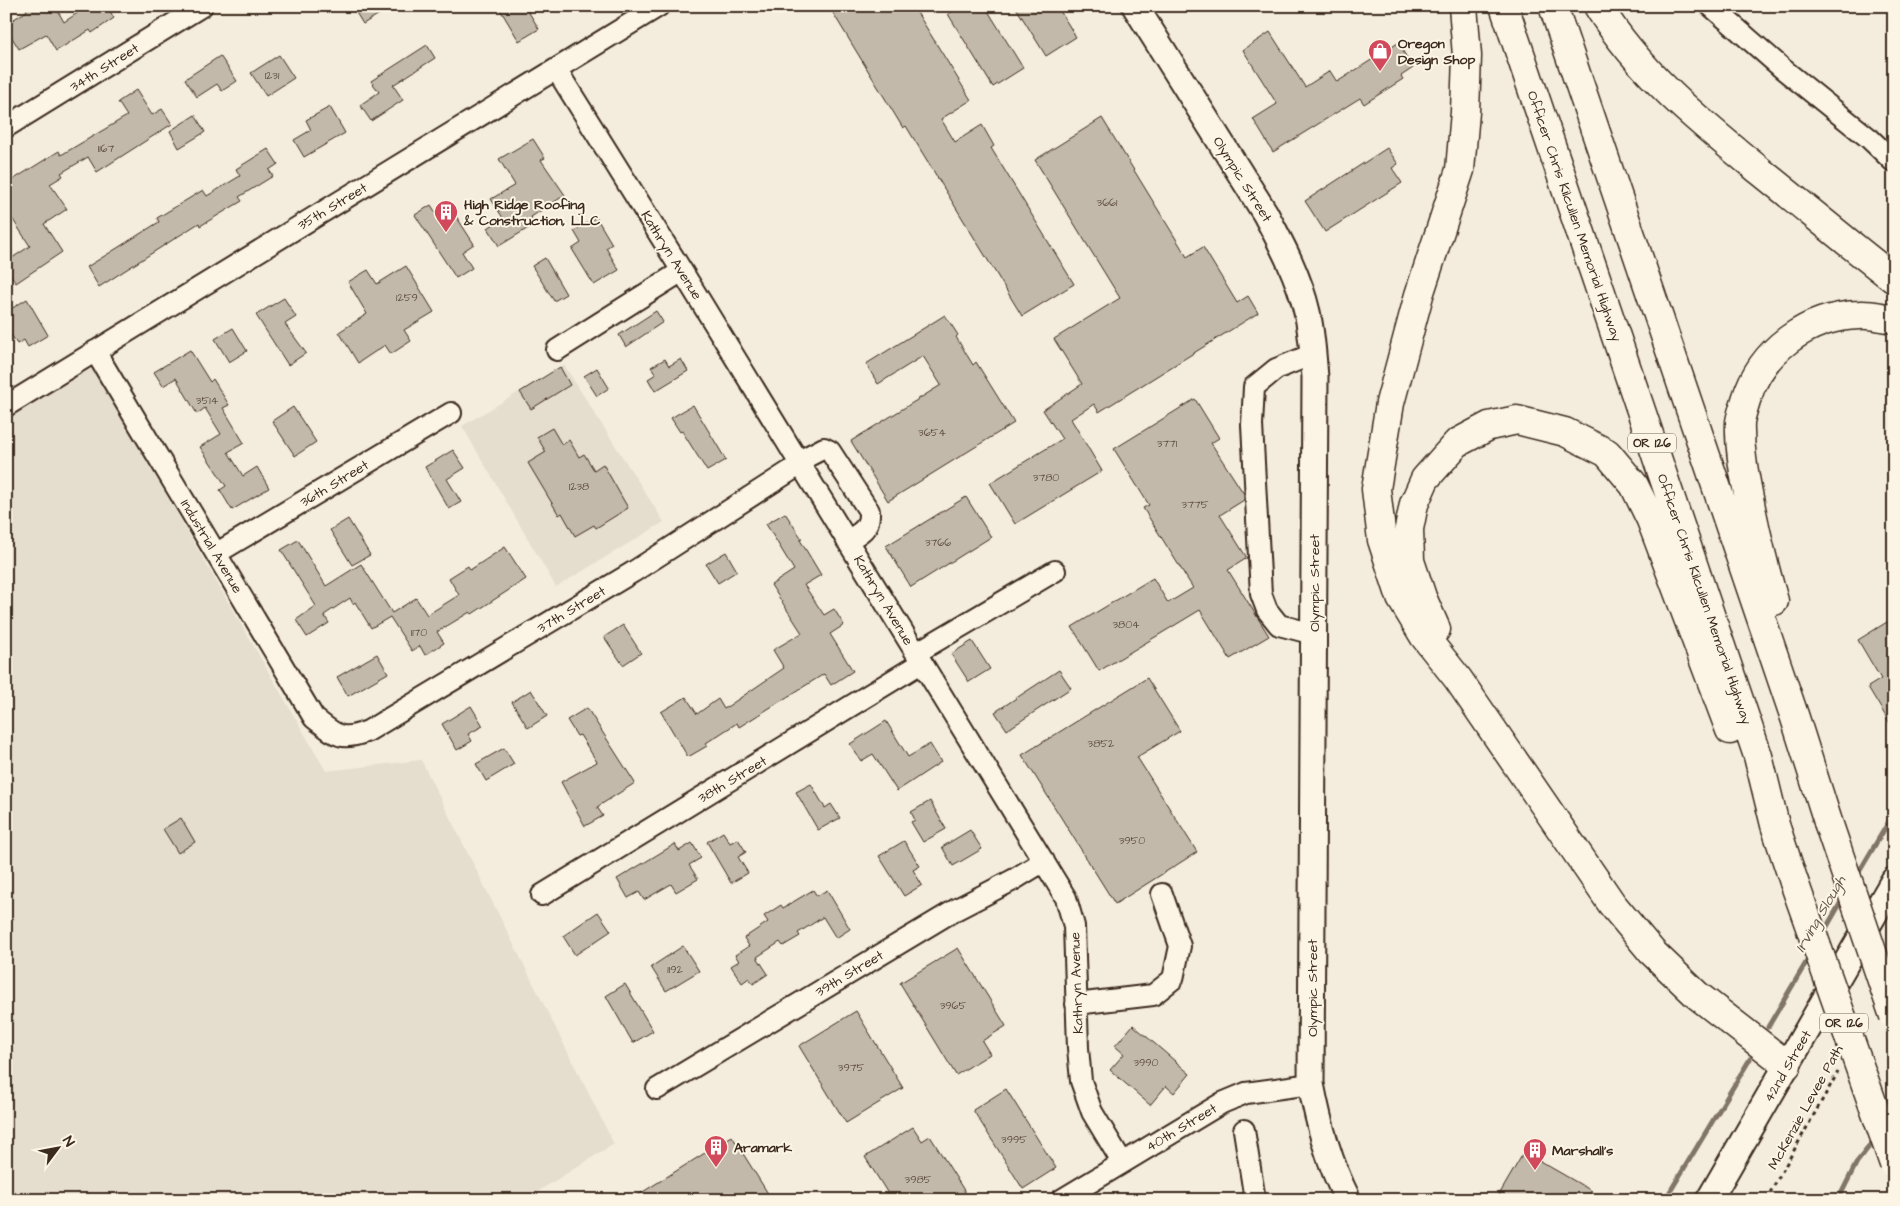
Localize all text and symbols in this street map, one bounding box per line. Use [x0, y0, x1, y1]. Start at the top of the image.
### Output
place label: Oregon Design Shop [1398, 34, 1475, 71]
shop icon: Oregon Design Shop [1367, 38, 1393, 72]
street label: 34th Street [66, 39, 143, 97]
house number: 1231 [265, 68, 280, 83]
street label: Officer Chris Kilcullen Memorial Highway [1522, 88, 1627, 345]
street label: Olympic Street [1208, 133, 1277, 227]
house number: 1167 [98, 141, 114, 156]
street label: 35th Street [294, 178, 372, 236]
place label: High Ridge Roofing & Construction, LLC [463, 195, 600, 231]
house number: 3661 [1097, 195, 1118, 210]
building icon: High Ridge Roofing & Construction, LLC [433, 199, 459, 233]
street label: Kathryn Avenue [636, 207, 707, 304]
house number: 1259 [396, 290, 418, 305]
house number: 3514 [196, 393, 219, 408]
house number: 3654 [918, 425, 946, 440]
road number: OR 126 [1628, 433, 1676, 452]
house number: 3771 [1157, 436, 1178, 451]
street label: 36th Street [296, 455, 373, 512]
house number: 3780 [1033, 470, 1059, 485]
street label: Officer Chris Kilcullen Memorial Highway [1652, 471, 1757, 728]
house number: 1238 [569, 479, 589, 494]
street label: Industrial Avenue [175, 496, 247, 598]
house number: 3775 [1182, 497, 1209, 512]
street label: Olympic Street [1305, 534, 1325, 632]
house number: 3766 [925, 535, 951, 550]
street label: Kathryn Avenue [848, 552, 918, 650]
street label: 37th Street [533, 581, 610, 638]
house number: 3804 [1112, 617, 1140, 632]
house number: 1170 [411, 625, 427, 640]
house number: 3852 [1088, 736, 1115, 751]
street label: 38th Street [694, 751, 771, 808]
house number: 3950 [1119, 833, 1145, 848]
water label: Irving Slough [1790, 872, 1852, 957]
street label: Kathryn Avenue [1065, 931, 1089, 1034]
street label: Olympic Street [1303, 939, 1323, 1037]
street label: 39th Street [812, 945, 888, 1002]
house number: 1192 [667, 962, 683, 977]
house number: 3965 [940, 998, 966, 1013]
road number: OR 126 [1820, 1014, 1868, 1032]
street label: 42nd Street [1759, 1026, 1817, 1106]
street label: McKenzie Levee Path [1763, 1042, 1849, 1173]
house number: 3990 [1133, 1055, 1159, 1070]
house number: 3975 [838, 1060, 864, 1075]
street label: 40th Street [1142, 1099, 1221, 1157]
north arrow [32, 1124, 82, 1174]
house number: 3995 [1001, 1132, 1027, 1147]
text: N [57, 1133, 79, 1151]
building icon: Aramark [703, 1134, 729, 1168]
building icon: Marshall's [1522, 1137, 1548, 1171]
place label: Aramark [734, 1138, 793, 1158]
place label: Marshall's [1552, 1141, 1613, 1161]
house number: 3985 [905, 1172, 932, 1187]

